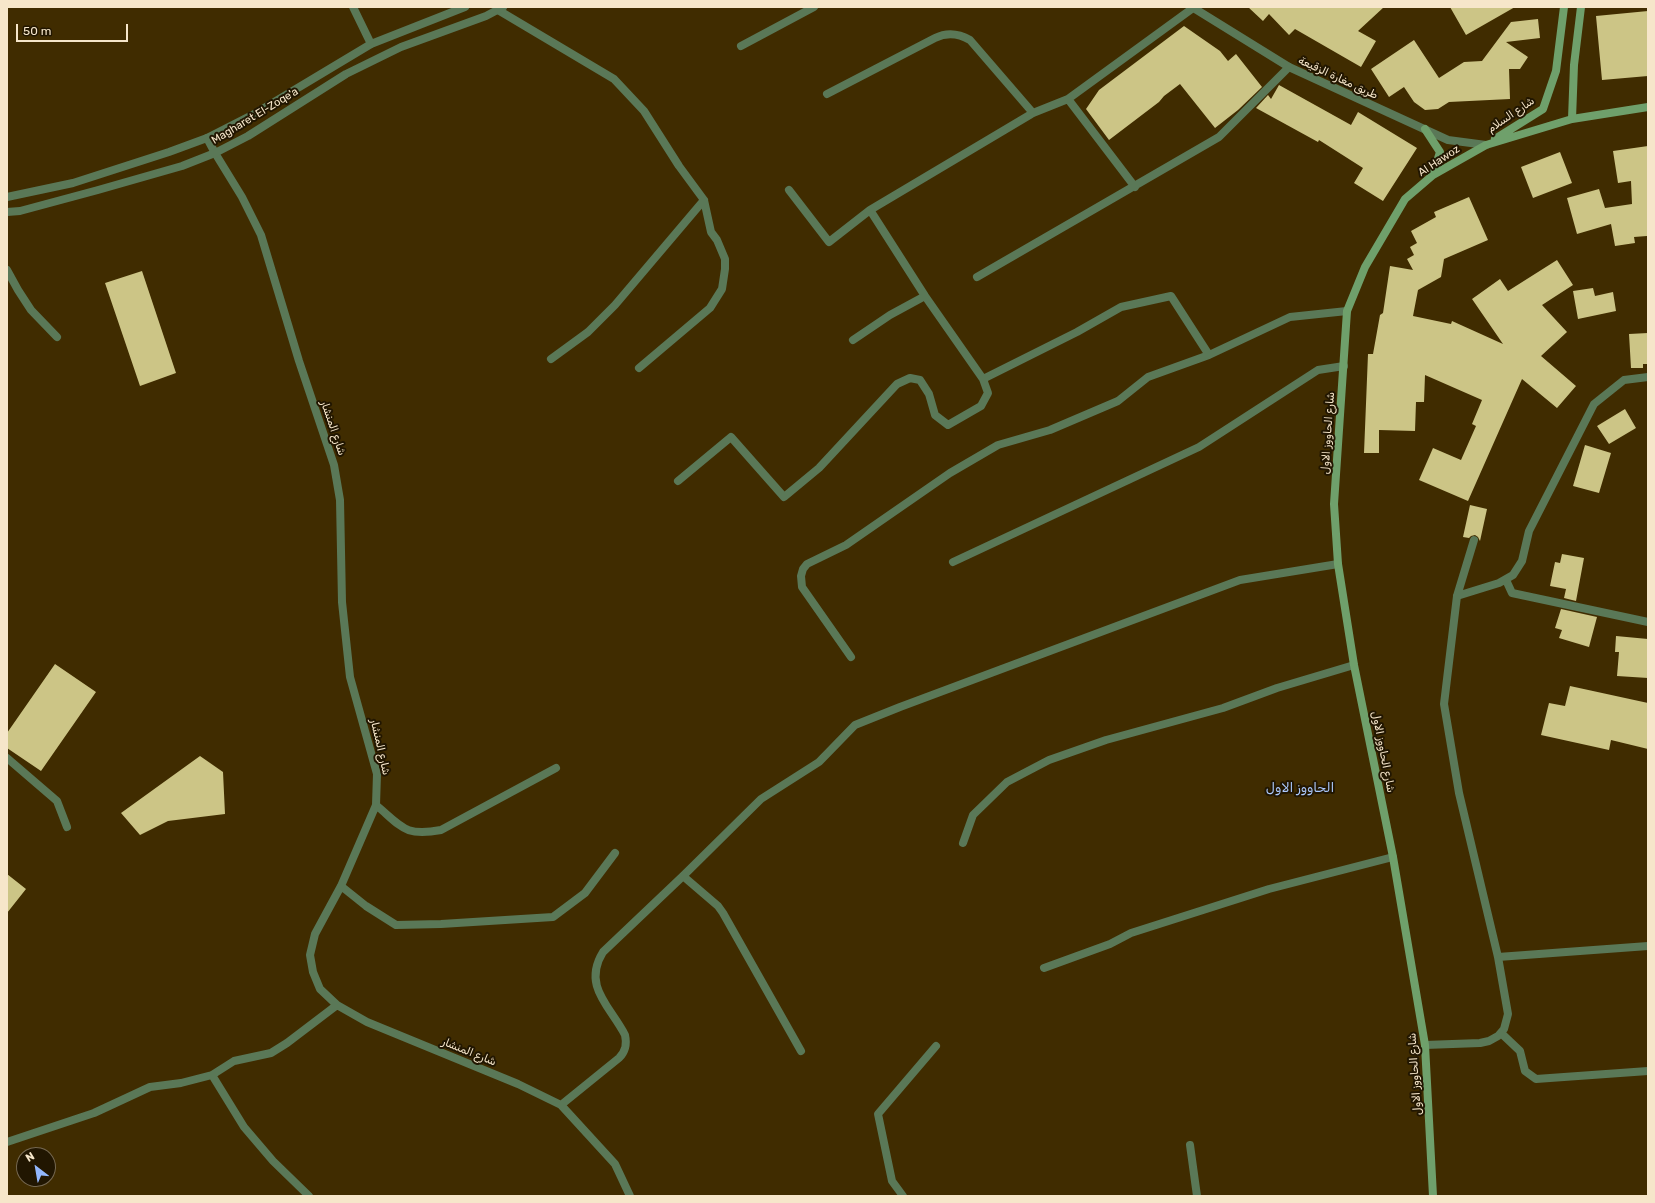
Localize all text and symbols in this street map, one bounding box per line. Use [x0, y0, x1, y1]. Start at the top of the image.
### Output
scale bar [18, 16, 130, 42]
text: 50 m [23, 24, 51, 38]
street label: طريق مغارة الزقيعة [1296, 54, 1380, 102]
street label: Magharet El-Zoqe'a [209, 85, 301, 147]
street label: شارع السلام [1485, 94, 1537, 136]
street label: Al Hawoz [1416, 143, 1462, 179]
street label: شارع الحاووز الاول [1319, 391, 1337, 475]
street label: شارع المنشار [317, 399, 349, 457]
street label: شارع الحاووز الاول [1369, 710, 1397, 794]
street label: شارع المنشار [367, 718, 393, 776]
district label: الحاووز الاول [1266, 780, 1334, 796]
street label: شارع الحاووز الاول [1406, 1032, 1424, 1116]
street label: شارع المنشار [440, 1035, 498, 1069]
north arrow [16, 1147, 56, 1187]
text: N [23, 1150, 37, 1165]

